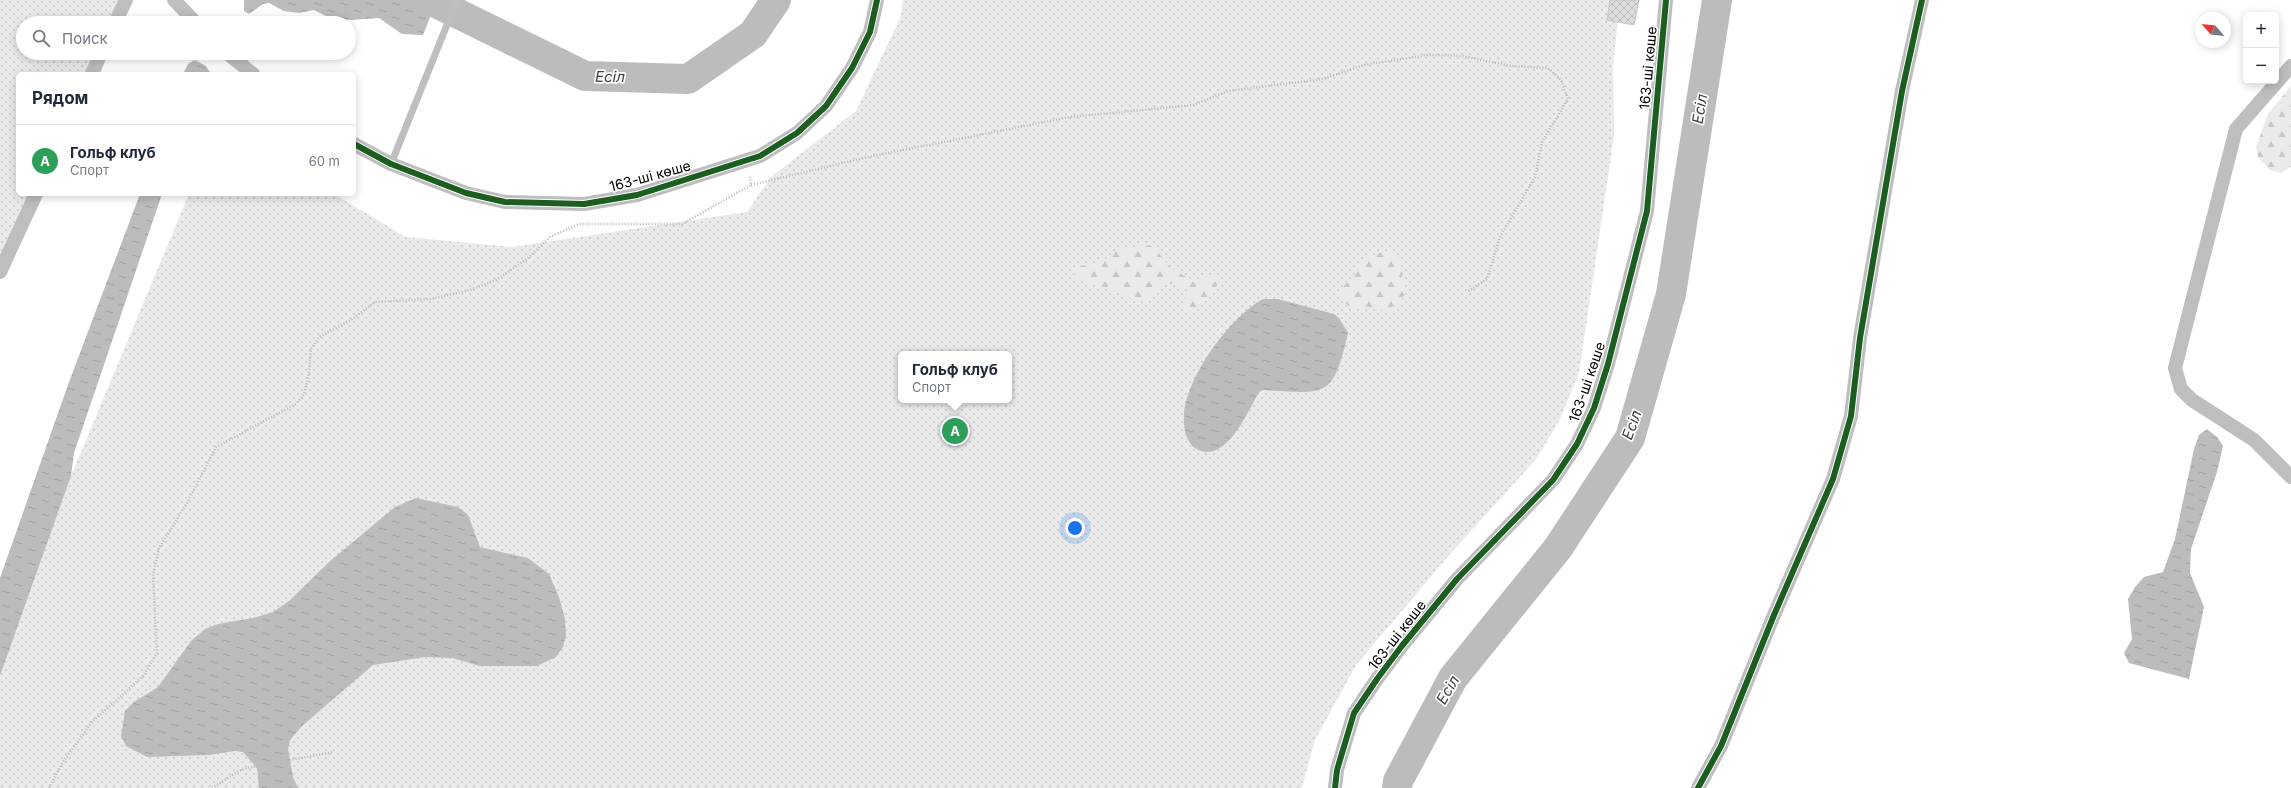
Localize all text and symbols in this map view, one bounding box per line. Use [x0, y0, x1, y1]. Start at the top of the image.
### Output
north arrow [2195, 12, 2231, 48]
map controls [2243, 12, 2279, 84]
button: + [2243, 12, 2279, 48]
search box [16, 16, 356, 60]
street label: 163-ші көше [1635, 26, 1660, 110]
icon: search [30, 27, 52, 49]
text: Поиск [62, 29, 108, 48]
button: − [2243, 48, 2279, 84]
water label: Есіл [595, 67, 625, 86]
text: Рядом [32, 88, 88, 108]
water label: Есіл [1688, 92, 1711, 125]
text: Гольф клуб [70, 143, 156, 162]
text: A [40, 153, 50, 169]
text: 60 m [309, 153, 340, 169]
street label: 163-ші көше [607, 156, 692, 195]
text: Спорт [70, 162, 109, 178]
street label: 163-ші көше [1565, 340, 1608, 424]
popup [898, 351, 1012, 403]
text: Гольф клуб [912, 360, 998, 379]
text: Спорт [912, 379, 951, 395]
water label: Есіл [1617, 407, 1646, 442]
pin: A [942, 416, 968, 446]
your location [1065, 518, 1085, 538]
street label: 163-ші көше [1364, 596, 1429, 673]
water label: Есіл [1432, 672, 1463, 707]

